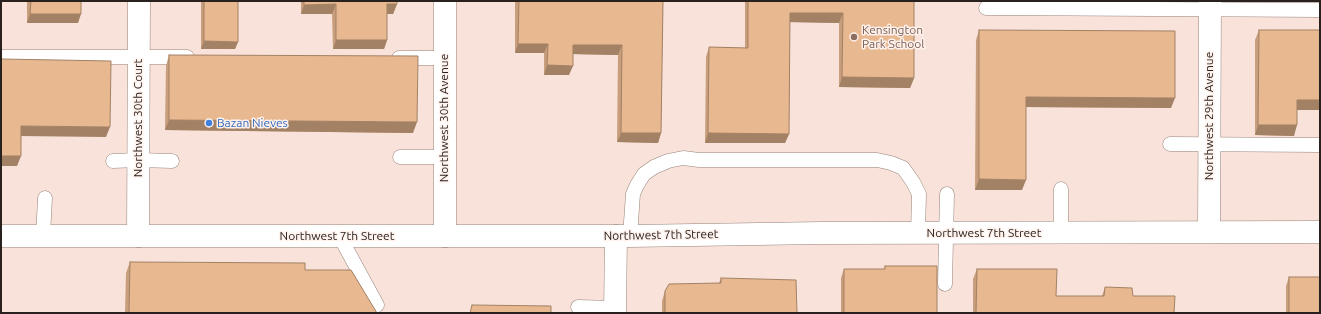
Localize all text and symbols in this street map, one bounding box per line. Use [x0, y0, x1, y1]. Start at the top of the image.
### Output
place label: Kensington Park School [862, 23, 924, 51]
marker: Kensington Park School [849, 32, 859, 42]
street label: Northwest 29th Avenue [1202, 52, 1216, 180]
street label: Northwest 30th Avenue [437, 54, 451, 182]
street label: Northwest 30th Court [131, 59, 145, 177]
place label: Bazan Nieves [217, 116, 288, 130]
marker: Bazan Nieves [204, 118, 214, 128]
street label: Northwest 7th Street [927, 226, 1041, 240]
street label: Northwest 7th Street [603, 227, 719, 243]
street label: Northwest 7th Street [280, 229, 394, 243]

